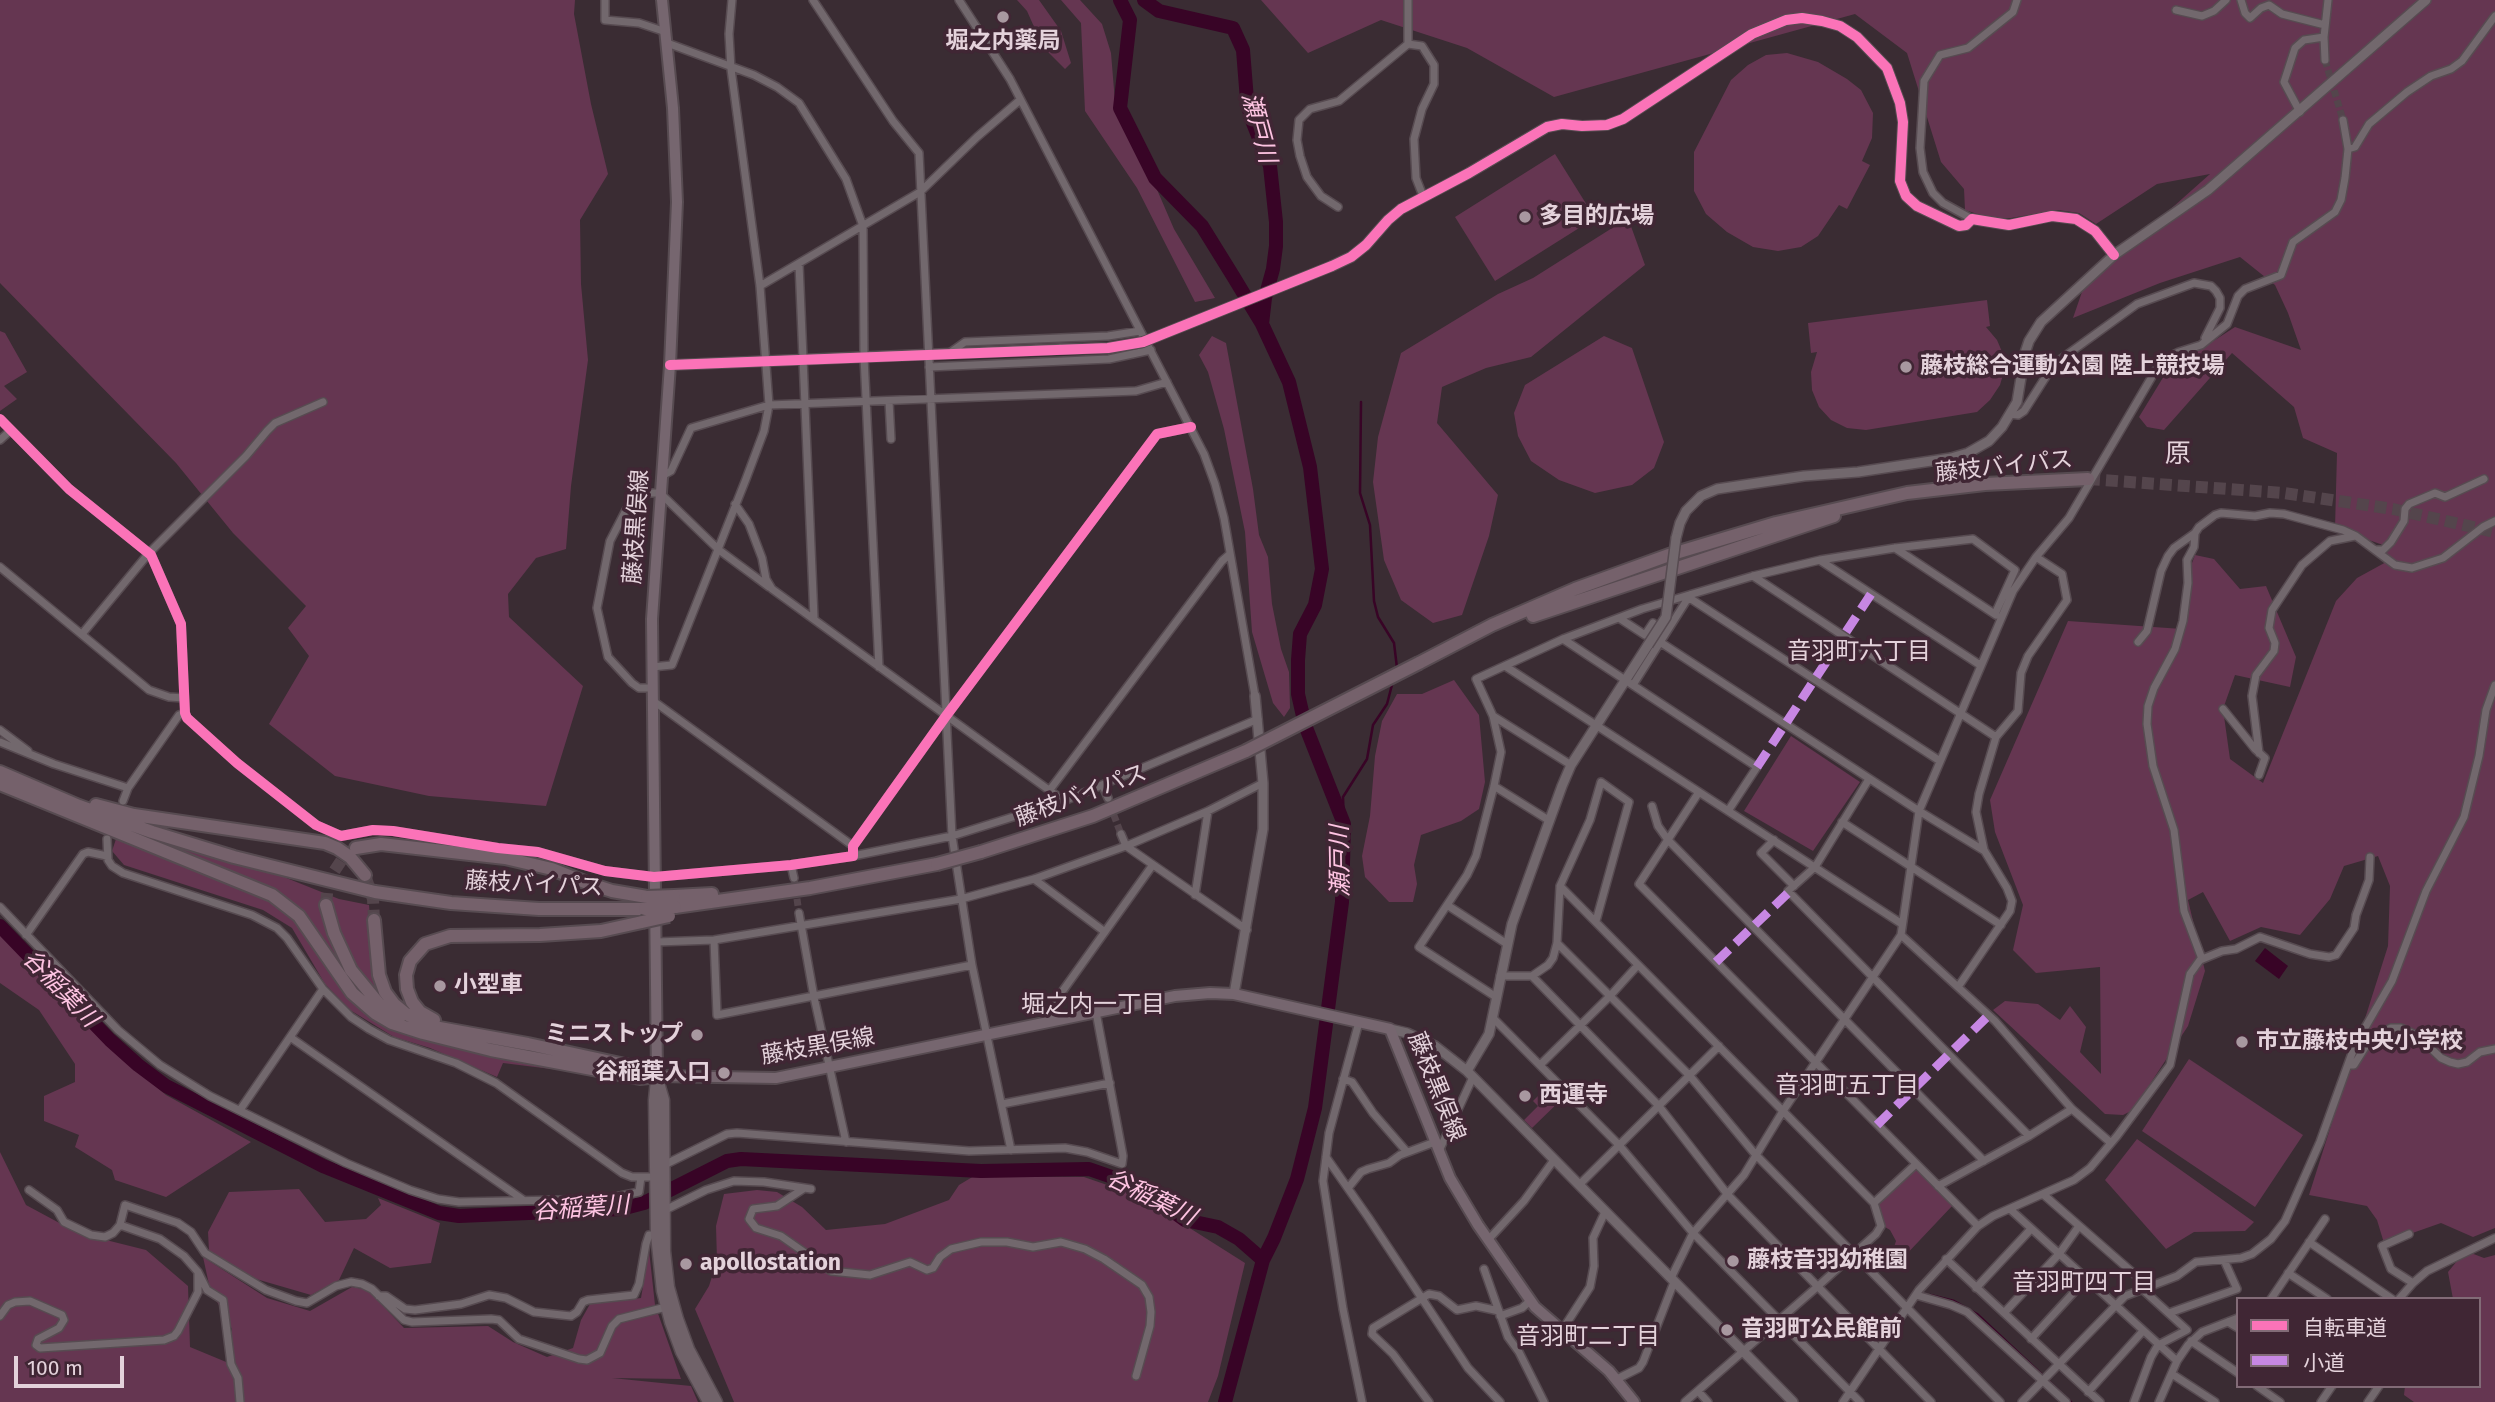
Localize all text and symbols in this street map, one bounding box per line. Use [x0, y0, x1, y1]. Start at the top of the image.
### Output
marker: 堀之内薬局 [995, 9, 1011, 25]
place label: 堀之内薬局 [946, 28, 1060, 56]
water label: 瀬戸川 [1235, 89, 1281, 167]
place label: 多目的広場 [1539, 203, 1654, 231]
marker: 多目的広場 [1517, 209, 1533, 225]
place label: 藤枝総合運動公園 陸上競技場 [1920, 353, 2224, 381]
marker: 藤枝総合運動公園 陸上競技場 [1898, 359, 1914, 375]
district label: 原 [2165, 439, 2191, 471]
street label: 藤枝バイパス [1934, 446, 2074, 488]
street label: 藤枝黒俣線 [619, 469, 655, 585]
district label: 音羽町六丁目 [1787, 638, 1931, 666]
street label: 藤枝バイパス [1011, 759, 1151, 833]
water label: 瀬戸川 [1326, 825, 1356, 897]
street label: 藤枝バイパス [464, 868, 604, 902]
water label: 谷稲葉川 [16, 944, 104, 1034]
place label: 小型車 [454, 972, 523, 1000]
marker: 小型車 [432, 978, 448, 994]
district label: 堀之内一丁目 [1021, 991, 1165, 1019]
place label: ミニストップ [545, 1021, 683, 1049]
street label: 藤枝黒俣線 [759, 1023, 877, 1071]
marker: ミニストップ [689, 1027, 705, 1043]
place label: 市立藤枝中央小学校 [2256, 1028, 2463, 1056]
street label: 藤枝黒俣線 [1402, 1029, 1470, 1145]
marker: 市立藤枝中央小学校 [2234, 1034, 2250, 1050]
place label: 谷稲葉入口 [595, 1059, 710, 1087]
marker: 谷稲葉入口 [716, 1065, 732, 1081]
district label: 音羽町五丁目 [1775, 1072, 1919, 1100]
place label: 西運寺 [1539, 1082, 1608, 1110]
marker: 西運寺 [1517, 1088, 1533, 1104]
water label: 谷稲葉川 [1102, 1164, 1200, 1232]
water label: 谷稲葉川 [532, 1191, 630, 1227]
place label: 藤枝音羽幼稚園 [1747, 1247, 1908, 1275]
place label: apollostation [700, 1250, 841, 1278]
marker: 藤枝音羽幼稚園 [1725, 1253, 1741, 1269]
marker: apollostation [678, 1256, 694, 1272]
district label: 音羽町四丁目 [2012, 1269, 2156, 1297]
legend [2236, 1297, 2481, 1388]
text: 自転車道 [2303, 1315, 2387, 1341]
place label: 音羽町公民館前 [1741, 1316, 1902, 1344]
marker: 音羽町公民館前 [1719, 1322, 1735, 1338]
district label: 音羽町二丁目 [1516, 1323, 1660, 1351]
scale bar [18, 1342, 128, 1386]
text: 小道 [2303, 1350, 2345, 1376]
text: 100 m [27, 1355, 83, 1381]

